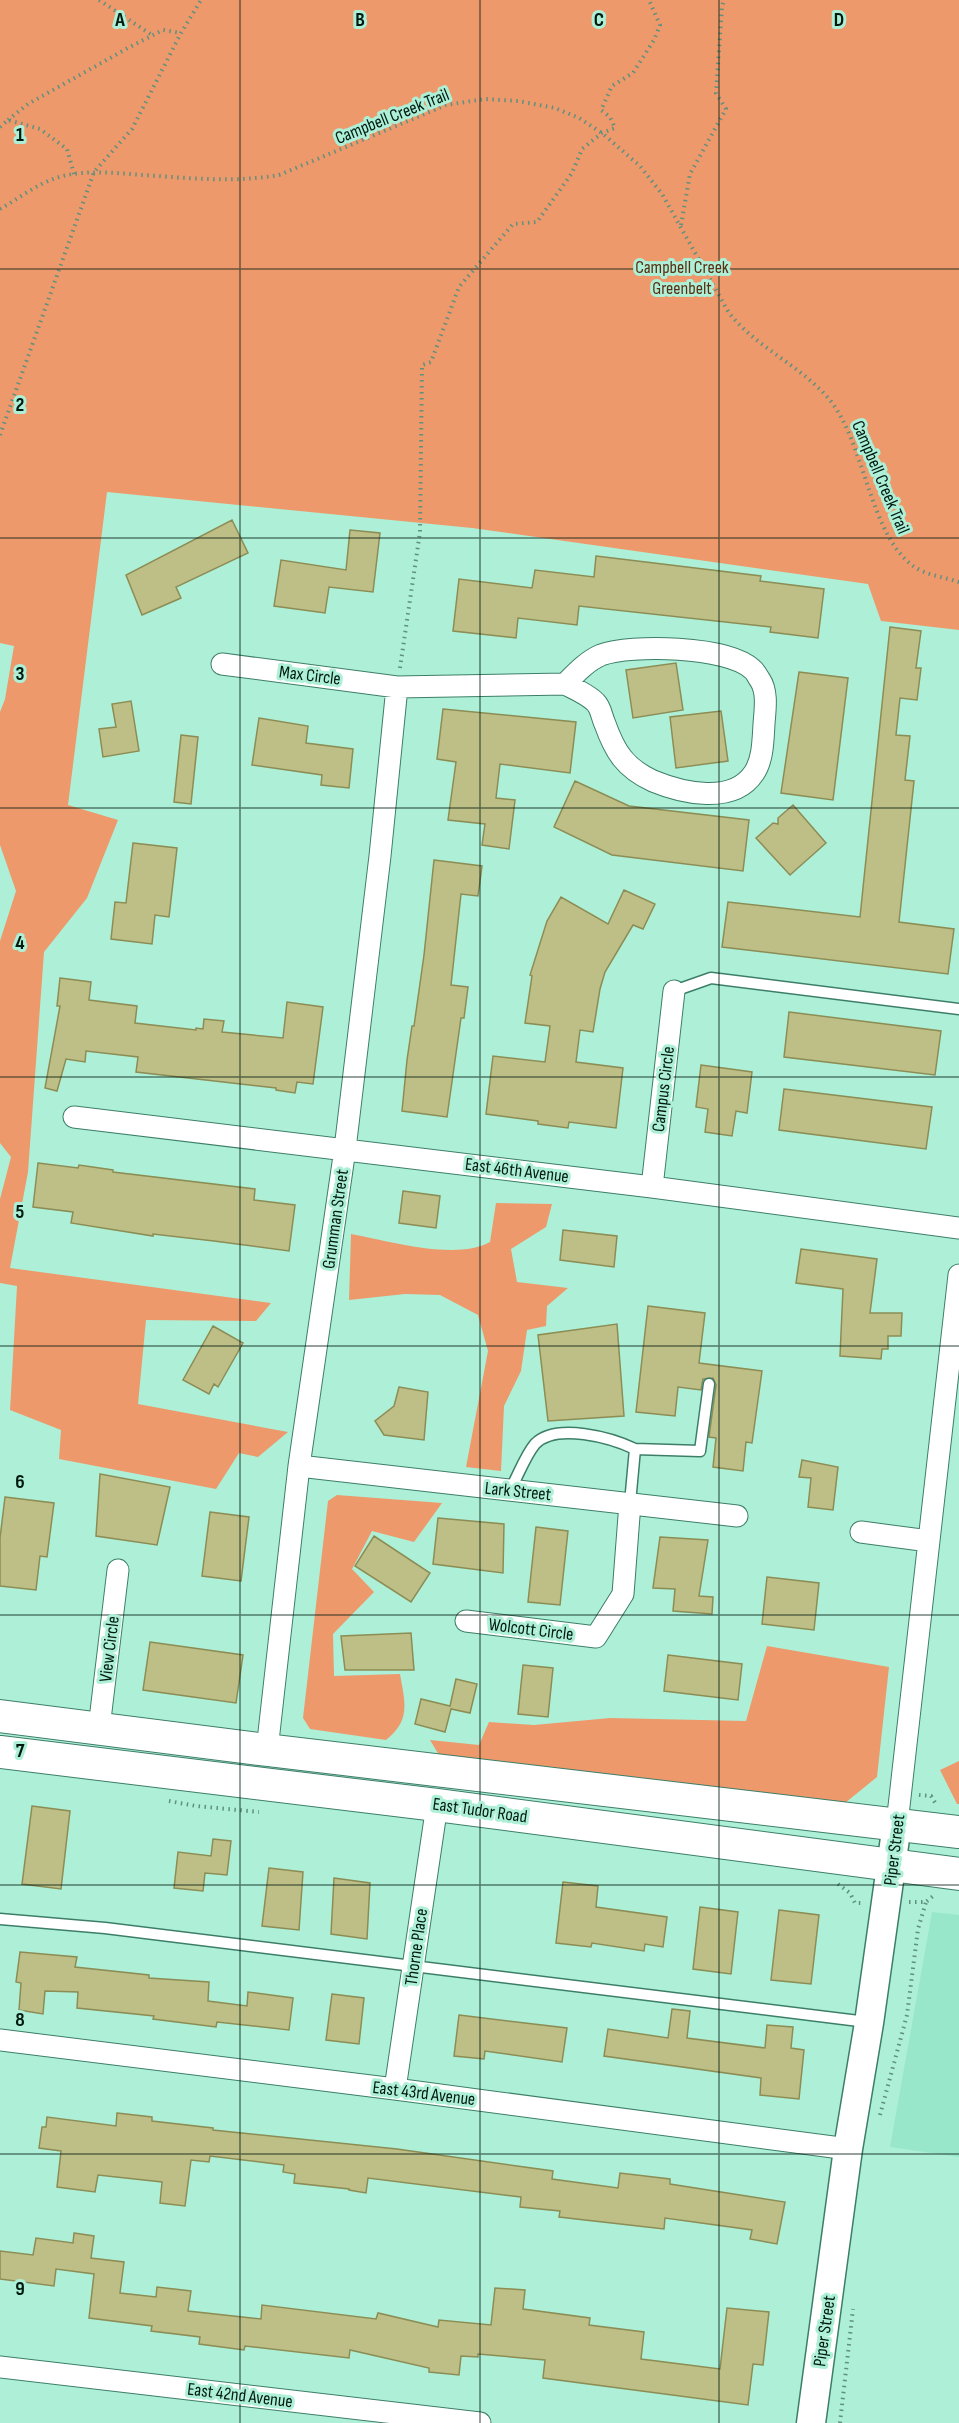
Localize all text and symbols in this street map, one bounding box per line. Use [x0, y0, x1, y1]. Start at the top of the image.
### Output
text: A [114, 8, 125, 32]
text: B [355, 8, 365, 32]
text: C [594, 8, 604, 32]
text: D [834, 8, 844, 32]
street label: Campbell Creek Trail [332, 84, 452, 149]
text: 1 [16, 123, 24, 147]
park label: Campbell Creek Greenbelt [635, 257, 729, 299]
text: 2 [16, 393, 24, 417]
street label: Campbell Creek Trail [847, 417, 914, 537]
street label: Max Circle [278, 661, 342, 690]
text: 3 [16, 662, 25, 686]
text: 4 [15, 931, 25, 955]
street label: Campus Circle [648, 1045, 679, 1133]
street label: East 46th Avenue [464, 1154, 570, 1187]
street label: Grumman Street [318, 1167, 353, 1270]
text: 5 [16, 1200, 25, 1224]
text: 6 [15, 1470, 25, 1494]
street label: Lark Street [484, 1478, 553, 1505]
street label: Wolcott Circle [487, 1614, 575, 1645]
street label: View Circle [95, 1615, 124, 1683]
text: 7 [16, 1739, 25, 1763]
street label: East Tudor Road [431, 1793, 529, 1828]
street label: Piper Street [880, 1813, 909, 1887]
street label: Thorne Place [401, 1907, 432, 1987]
text: 8 [15, 2008, 25, 2032]
street label: East 43rd Avenue [371, 2077, 476, 2110]
text: 9 [15, 2277, 25, 2301]
street label: Piper Street [809, 2294, 840, 2368]
street label: East 42nd Avenue [186, 2379, 294, 2412]

